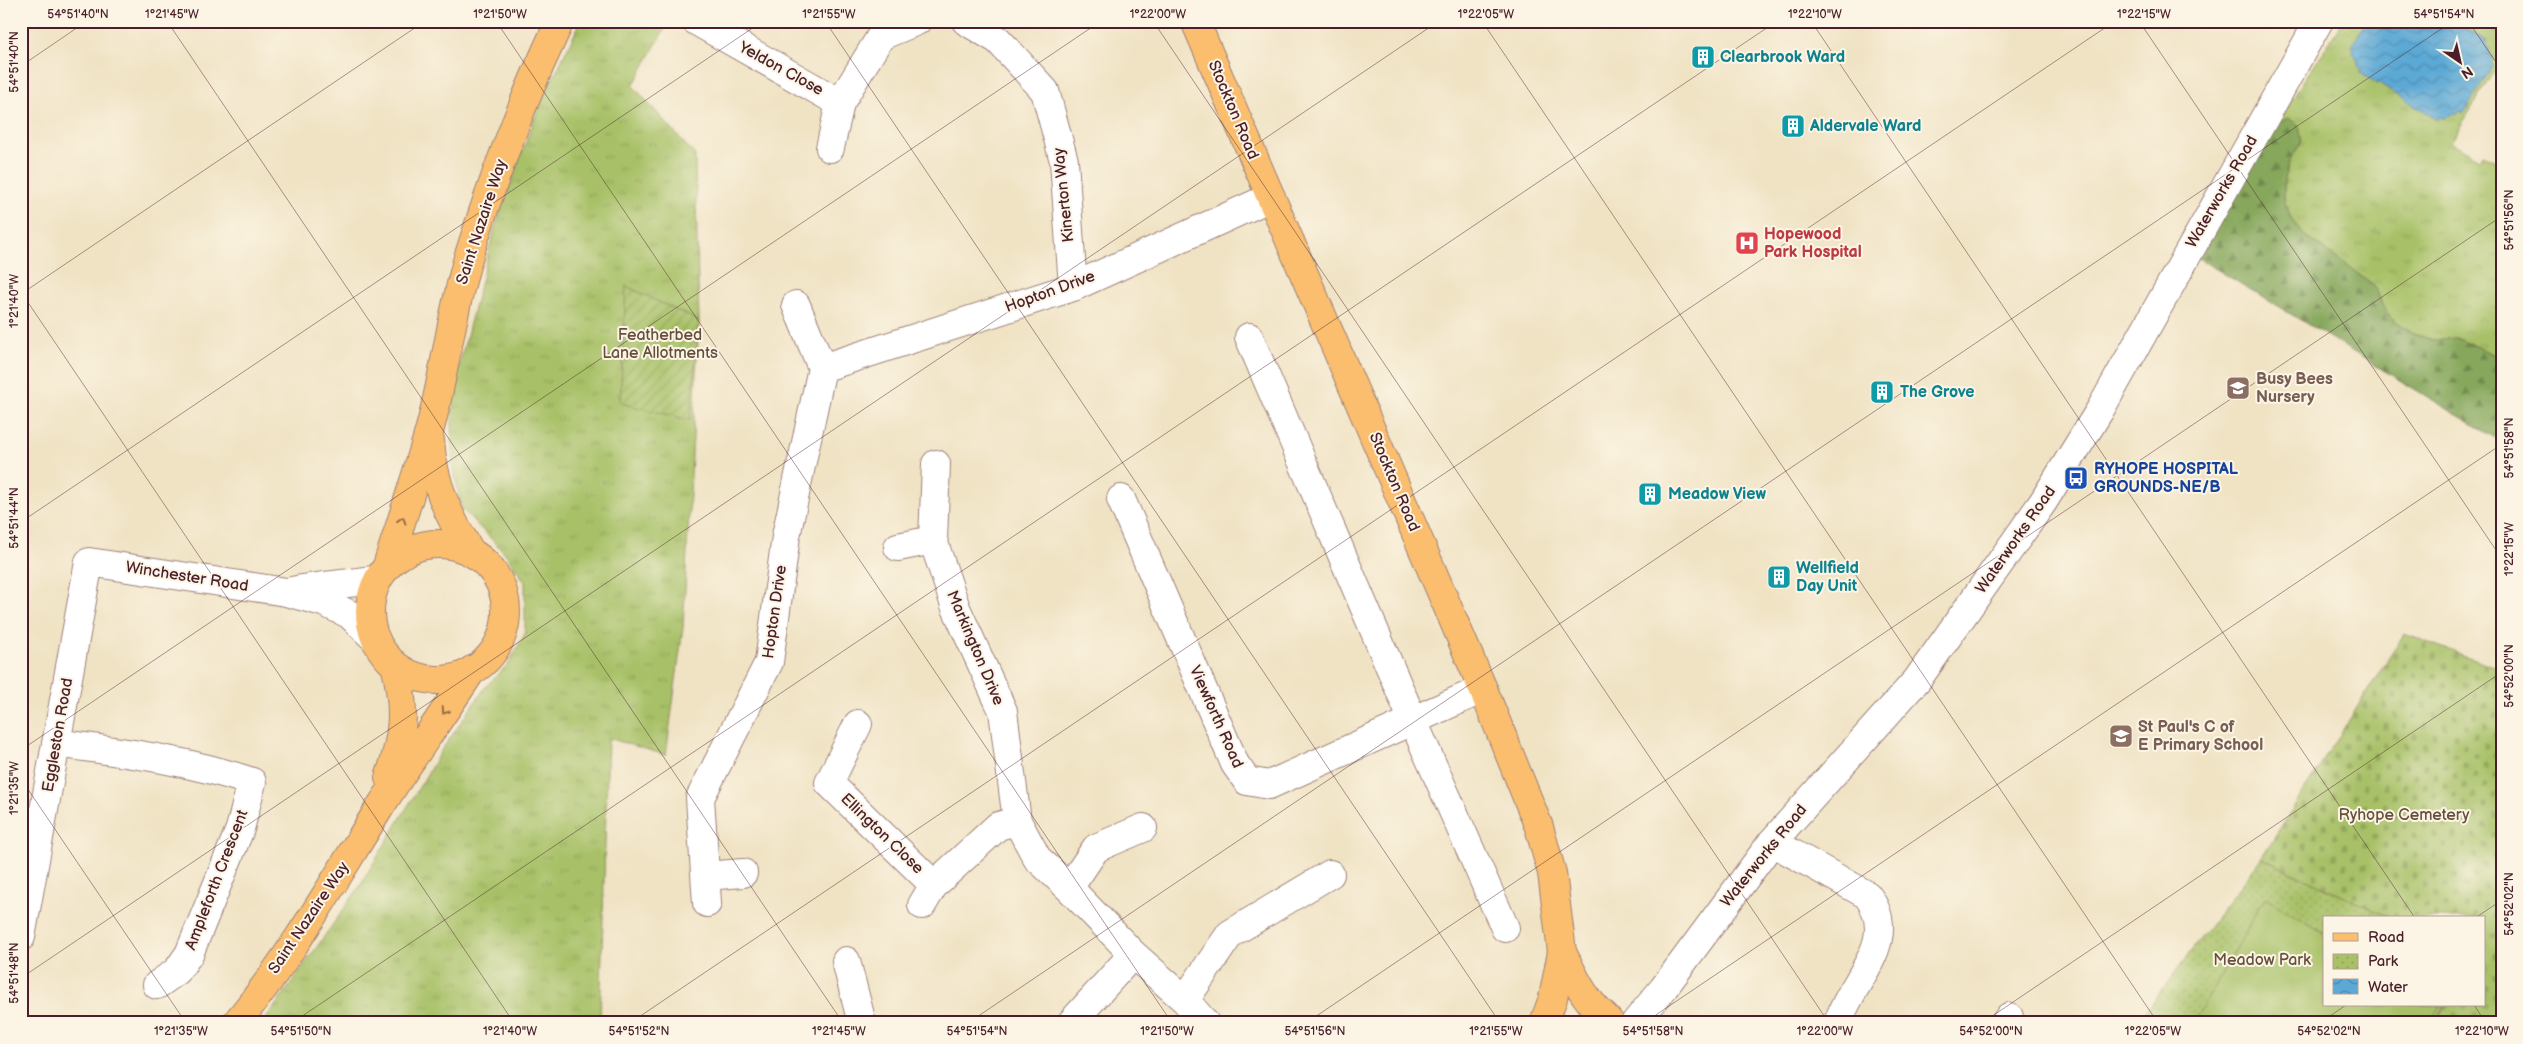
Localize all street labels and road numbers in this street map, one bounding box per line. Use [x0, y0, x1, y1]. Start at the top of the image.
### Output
street label: Yeldon Close [734, 37, 827, 100]
street label: Stockton Road [1204, 58, 1262, 162]
street label: Waterworks Road [2182, 132, 2262, 252]
street label: Kinerton Way [1050, 146, 1078, 243]
street label: Saint Nazaire Way [453, 156, 511, 287]
street label: Hopton Drive [1002, 267, 1098, 317]
street label: Stockton Road [1365, 430, 1423, 534]
street label: Waterworks Road [1972, 483, 2060, 597]
street label: Winchester Road [124, 558, 250, 596]
street label: Hopton Drive [759, 563, 791, 660]
street label: Markington Drive [942, 588, 1008, 709]
street label: Viewforth Road [1185, 663, 1247, 771]
street label: Eggleston Road [39, 676, 77, 794]
street label: Ellington Close [837, 790, 928, 879]
street label: Waterworks Road [1717, 801, 1811, 911]
street label: Ampleforth Crescent [181, 807, 253, 953]
street label: Saint Nazaire Way [265, 858, 354, 977]

